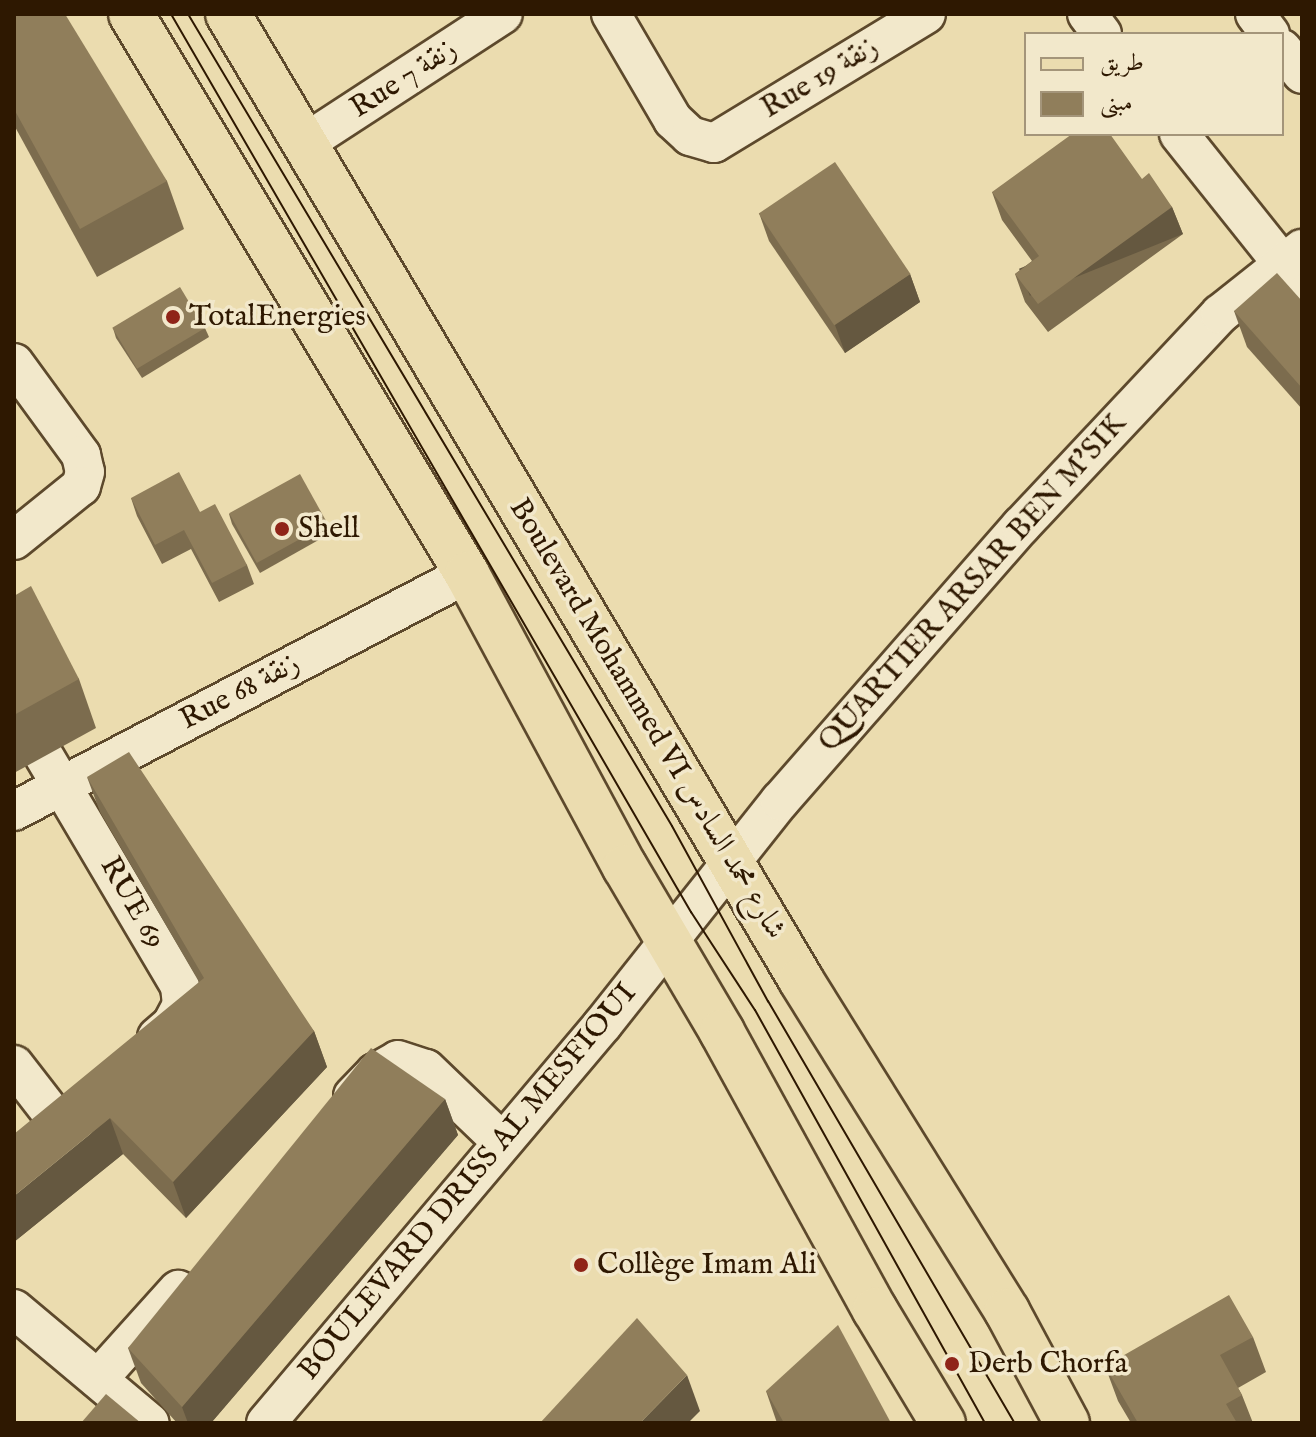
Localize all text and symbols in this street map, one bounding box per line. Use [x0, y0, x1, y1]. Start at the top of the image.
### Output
street label: Rue 19 زنقة [755, 29, 885, 127]
street label: Rue 7 زنقة [344, 31, 464, 127]
legend [1024, 32, 1284, 136]
text: طريق [1100, 48, 1144, 79]
text: مبنى [1100, 88, 1133, 119]
place label: TotalEnergies [189, 299, 366, 335]
marker: TotalEnergies [164, 308, 182, 326]
street label: QUARTIER ARSAR BEN M'SIK [811, 406, 1135, 760]
street label: Boulevard Mohammed VI شارع محمد السادس [501, 492, 793, 946]
place label: Shell [298, 511, 359, 547]
marker: Shell [273, 520, 291, 538]
street label: Rue 68 زنقة [174, 646, 306, 738]
street label: RUE 69 [91, 851, 173, 955]
street label: BOULEVARD DRISS AL MESFIOUI [291, 976, 645, 1388]
place label: Collège Imam Ali [597, 1247, 816, 1283]
marker: Collège Imam Ali [572, 1256, 590, 1274]
place label: Derb Chorfa [968, 1346, 1128, 1382]
marker: Derb Chorfa [943, 1355, 961, 1373]

